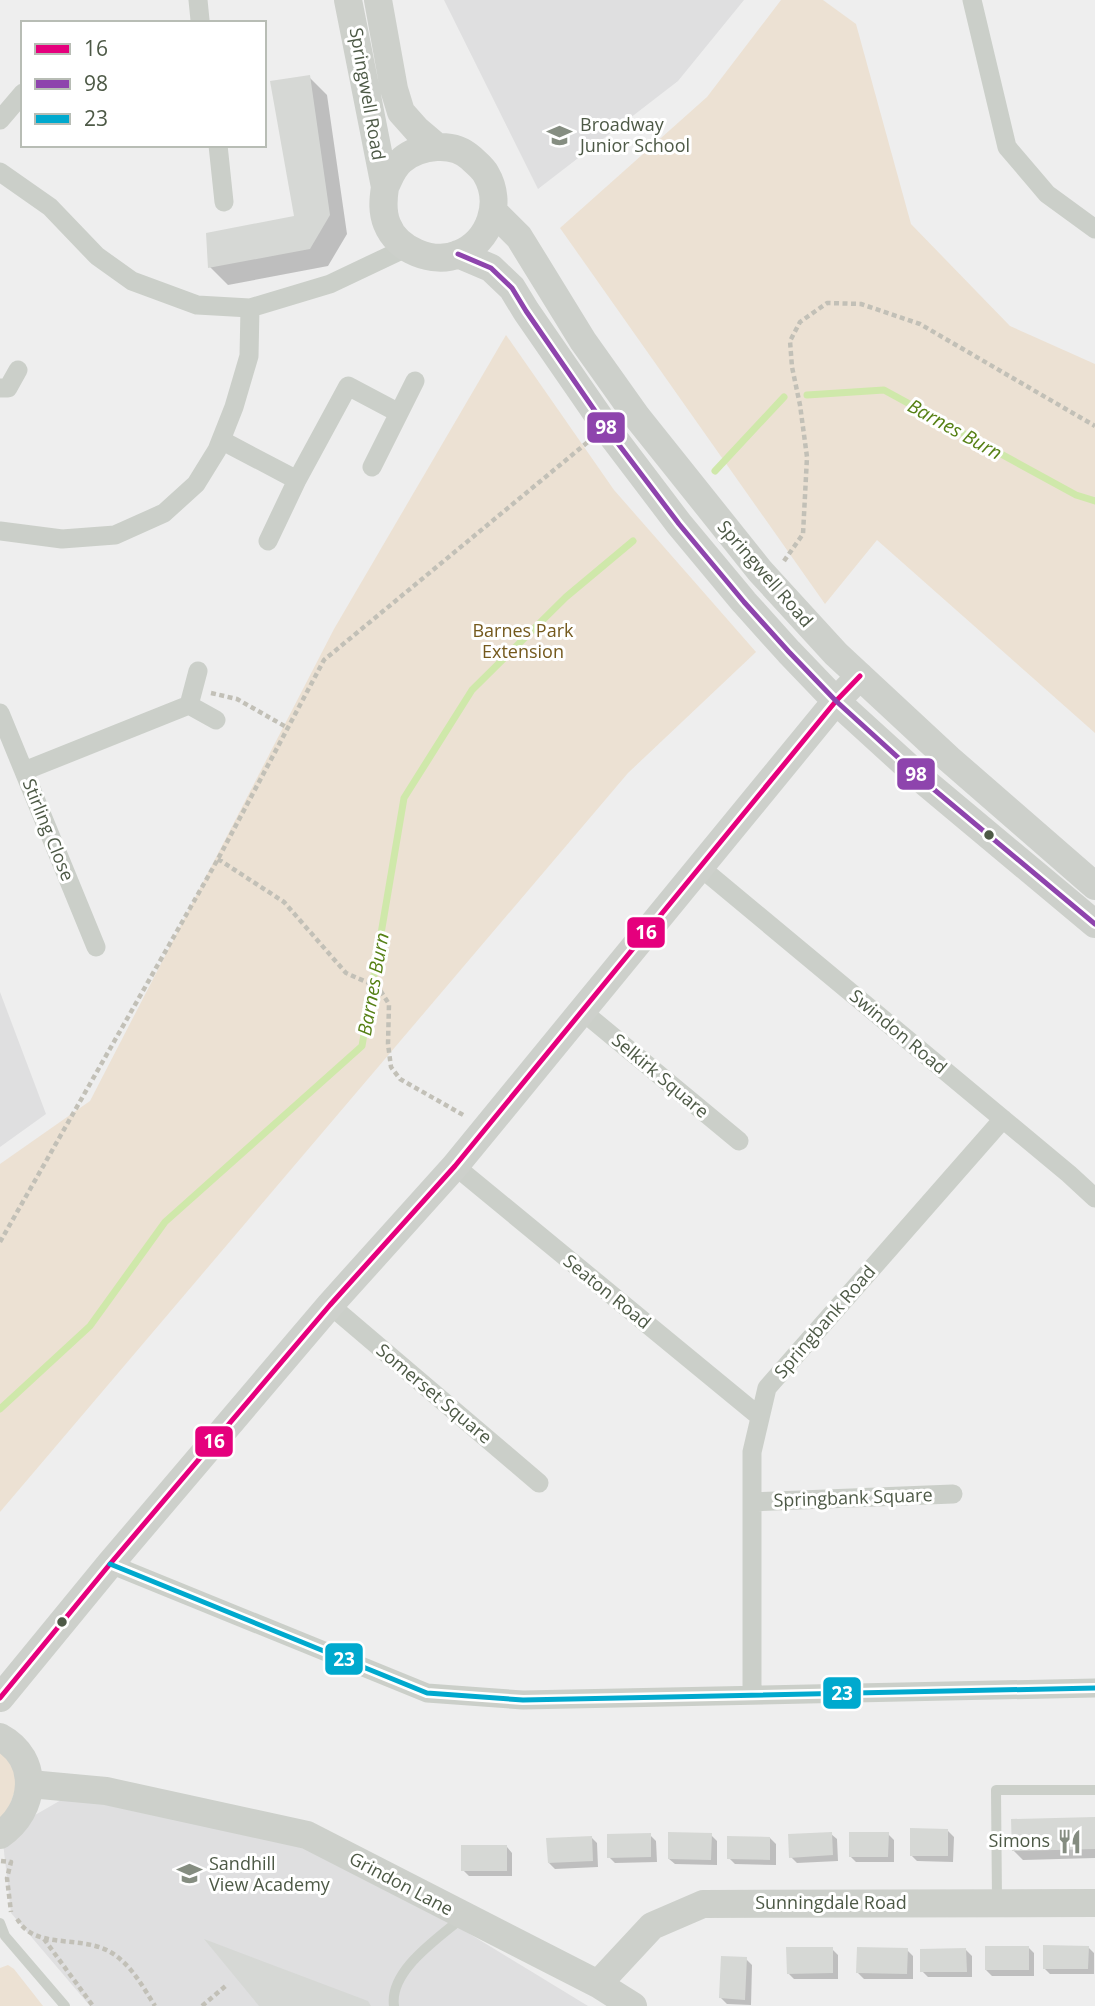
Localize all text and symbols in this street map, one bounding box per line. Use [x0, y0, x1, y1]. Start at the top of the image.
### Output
legend [21, 21, 266, 147]
street label: Springwell Road [345, 26, 391, 162]
text: 16 [84, 34, 108, 62]
text: 98 [84, 69, 108, 97]
text: 23 [84, 104, 108, 132]
place label: Broadway Junior School [578, 112, 690, 157]
school or university icon: Broadway Junior School [546, 121, 574, 149]
water label: Barnes Burn [903, 392, 1007, 466]
line badge: 98 [586, 411, 626, 444]
text: 98 [595, 414, 617, 440]
street label: Springwell Road [713, 515, 819, 632]
park label: Barnes Park Extension [472, 618, 574, 663]
line badge: 98 [896, 757, 936, 791]
text: 98 [905, 761, 927, 787]
street label: Stirling Close [18, 775, 80, 884]
unlabelled marker [982, 828, 996, 842]
line badge: 16 [626, 916, 666, 949]
text: 16 [635, 919, 657, 945]
water label: Barnes Burn [351, 931, 395, 1037]
street label: Swindon Road [845, 983, 952, 1079]
street label: Selkirk Square [607, 1028, 714, 1123]
street label: Seaton Road [559, 1249, 656, 1334]
street label: Springbank Road [768, 1260, 880, 1383]
street label: Somerset Square [372, 1338, 498, 1449]
line badge: 16 [194, 1425, 234, 1458]
text: 16 [203, 1428, 225, 1454]
street label: Springbank Square [773, 1482, 933, 1512]
unlabelled marker [55, 1615, 69, 1629]
line badge: 23 [324, 1642, 364, 1676]
text: 23 [333, 1646, 355, 1672]
line badge: 23 [822, 1676, 862, 1710]
text: 23 [831, 1680, 853, 1706]
restaurant icon: Simons [1056, 1827, 1084, 1855]
place label: Simons [988, 1828, 1050, 1852]
street label: Grindon Lane [345, 1846, 457, 1921]
place label: Sandhill View Academy [209, 1851, 331, 1896]
school or university icon: Sandhill View Academy [175, 1860, 203, 1888]
street label: Sunningdale Road [755, 1890, 907, 1914]

